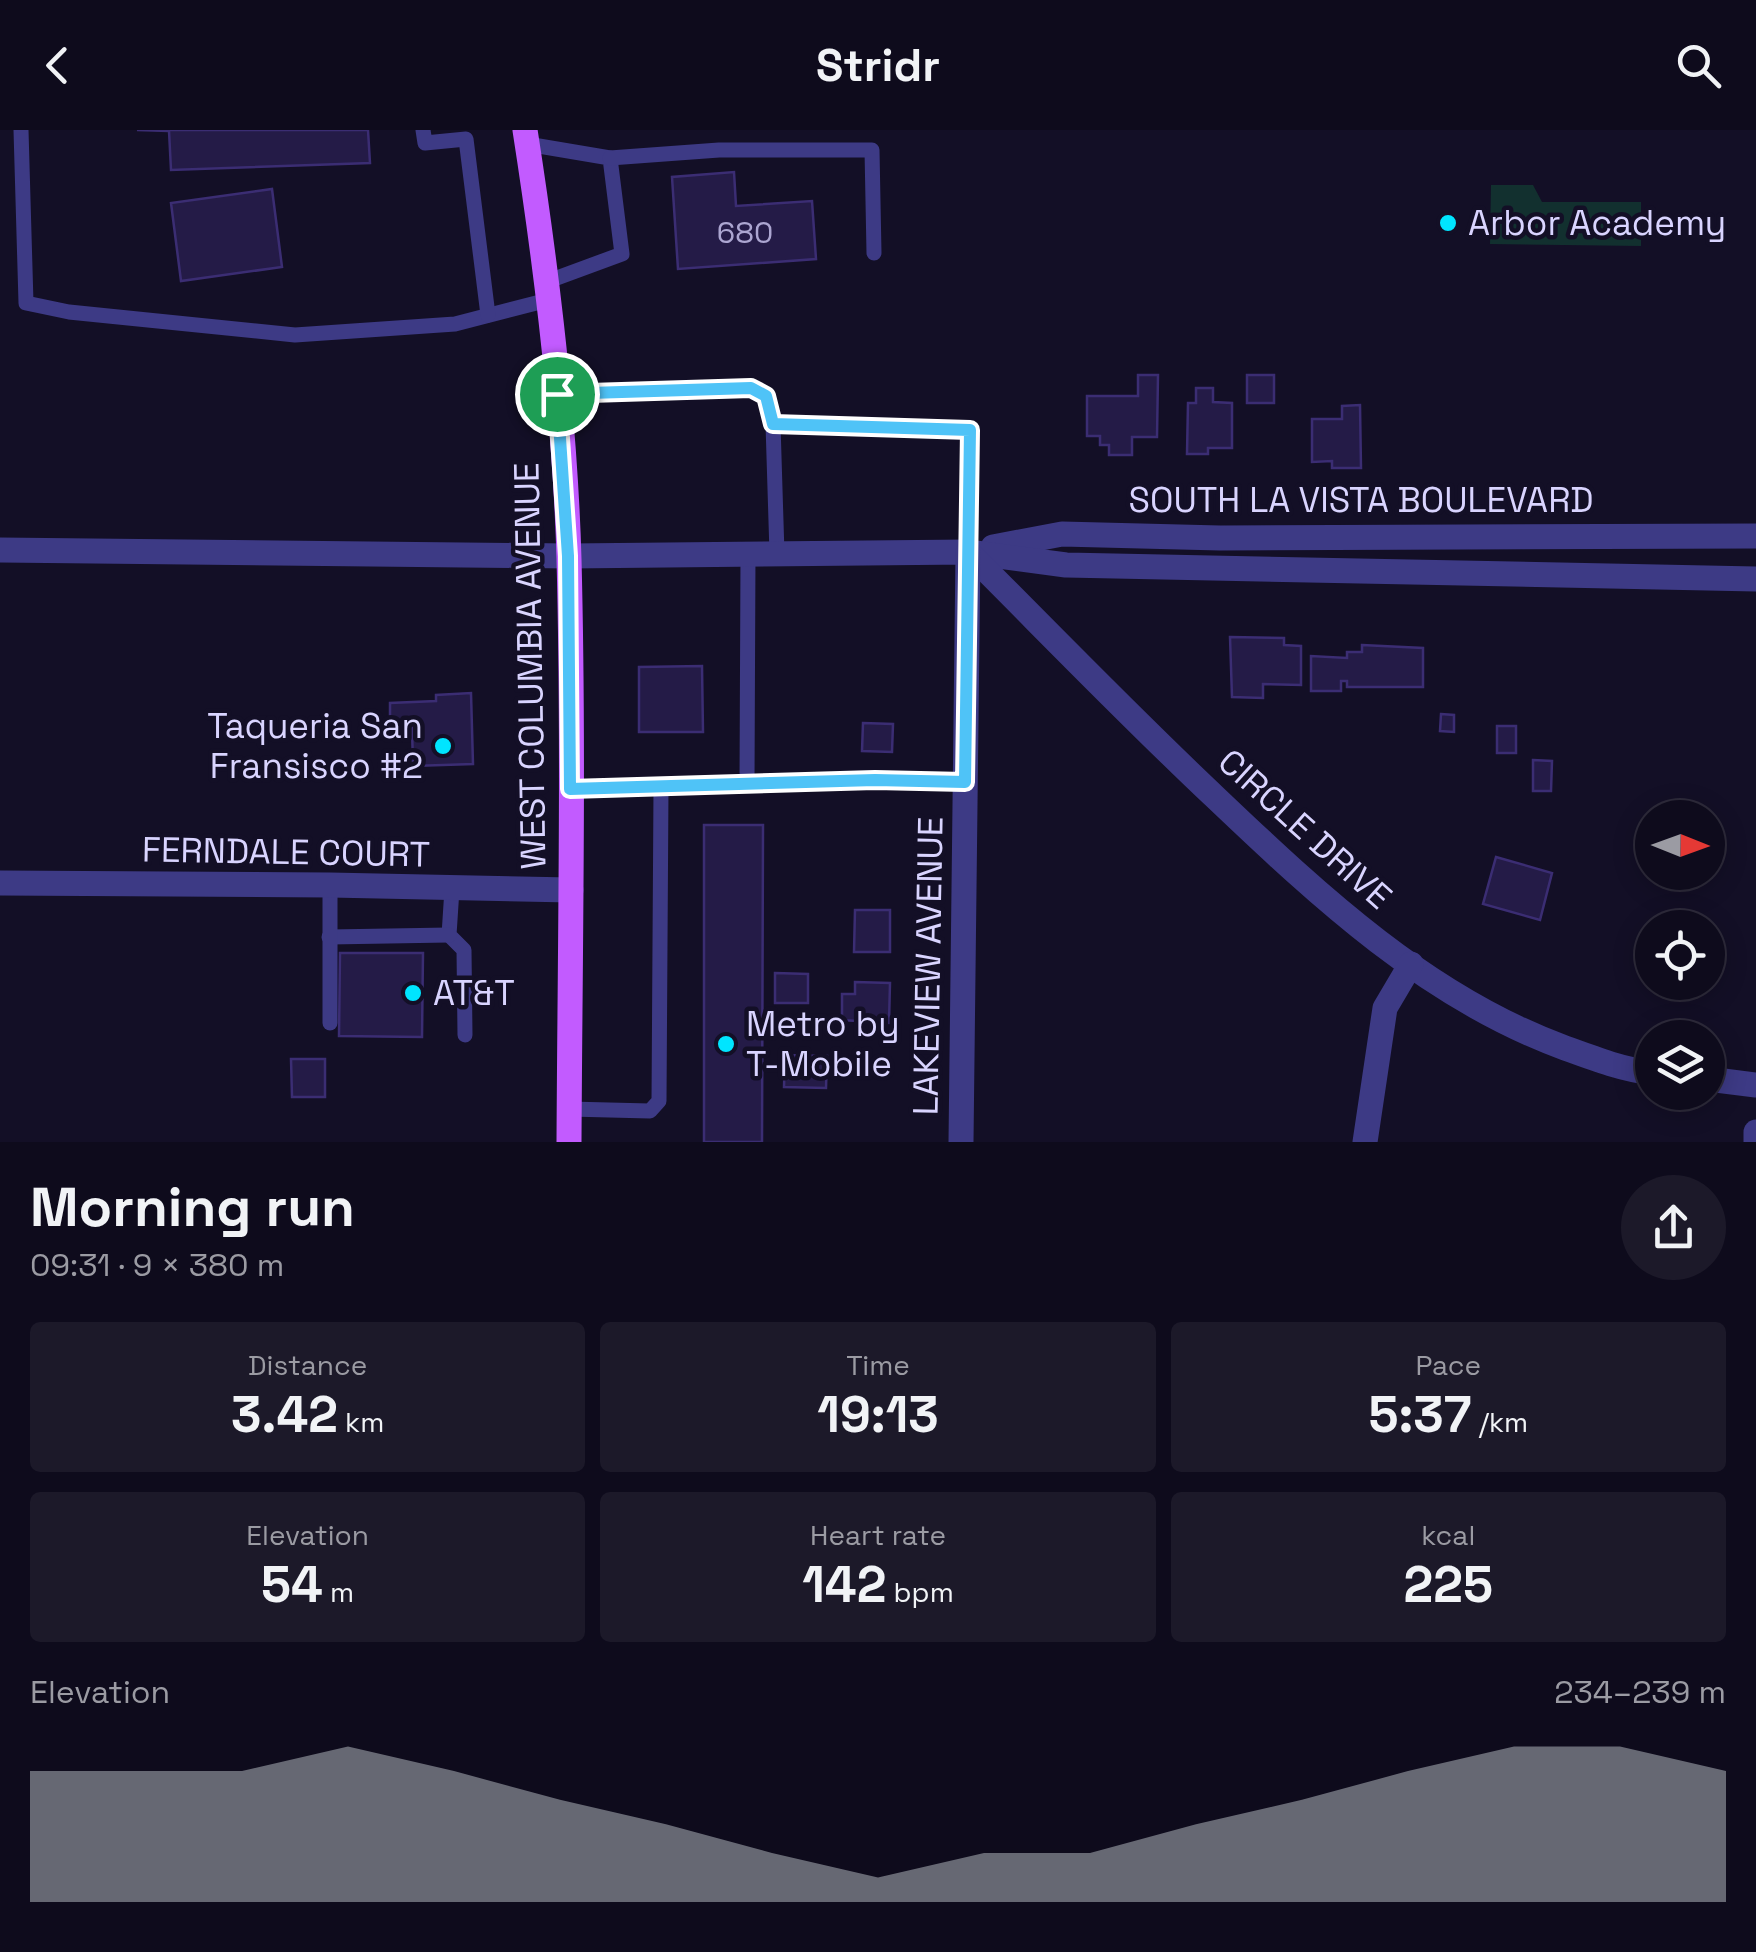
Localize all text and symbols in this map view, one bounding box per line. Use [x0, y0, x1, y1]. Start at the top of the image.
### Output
text: Stridr [816, 37, 940, 94]
icon: back [30, 38, 85, 93]
icon: search [1671, 38, 1726, 93]
place label: Arbor Academy [1468, 201, 1726, 245]
marker: Arbor Academy [1437, 212, 1459, 234]
house number: 680 [717, 213, 773, 252]
pin [515, 352, 600, 437]
icon: arrive [530, 367, 585, 422]
street label: WEST COLUMBIA AVENUE [504, 462, 556, 870]
street label: SOUTH LA VISTA BOULEVARD [1129, 478, 1593, 522]
place label: Taqueria San Fransisco #2 [207, 704, 423, 788]
marker: Taqueria San Fransisco #2 [432, 735, 454, 757]
street label: CIRCLE DRIVE [1209, 740, 1401, 918]
north arrow [1635, 800, 1725, 890]
map controls [1635, 800, 1725, 1110]
street label: LAKEVIEW AVENUE [903, 816, 953, 1116]
street label: FERNDALE COURT [142, 827, 430, 877]
button: locate [1635, 910, 1725, 1000]
place label: AT&T [433, 971, 515, 1015]
marker: AT&T [402, 982, 424, 1004]
place label: Metro by T-Mobile [746, 1002, 900, 1086]
button: layers [1635, 1020, 1725, 1110]
marker: Metro by T-Mobile [715, 1033, 737, 1055]
text: Morning run [30, 1172, 355, 1242]
button: share [1621, 1175, 1726, 1280]
text: 09:31 · 9 × 380 m [30, 1245, 284, 1285]
text: Distance [248, 1347, 367, 1383]
text: Time [846, 1347, 910, 1383]
text: Pace [1416, 1347, 1481, 1383]
text: 3.42 [231, 1383, 338, 1447]
text: 19:13 [817, 1383, 939, 1447]
text: 5:37 [1368, 1383, 1471, 1447]
text: km [338, 1404, 384, 1440]
text: /km [1471, 1404, 1528, 1440]
text: Elevation [246, 1517, 369, 1553]
text: Heart rate [810, 1517, 946, 1553]
text: kcal [1421, 1517, 1475, 1553]
text: 54 [261, 1553, 323, 1617]
text: 142 [802, 1553, 886, 1617]
text: 225 [1404, 1553, 1493, 1617]
text: m [323, 1574, 354, 1610]
text: bpm [886, 1574, 954, 1610]
text: Elevation [30, 1672, 170, 1712]
text: 234–239 m [1554, 1672, 1726, 1712]

